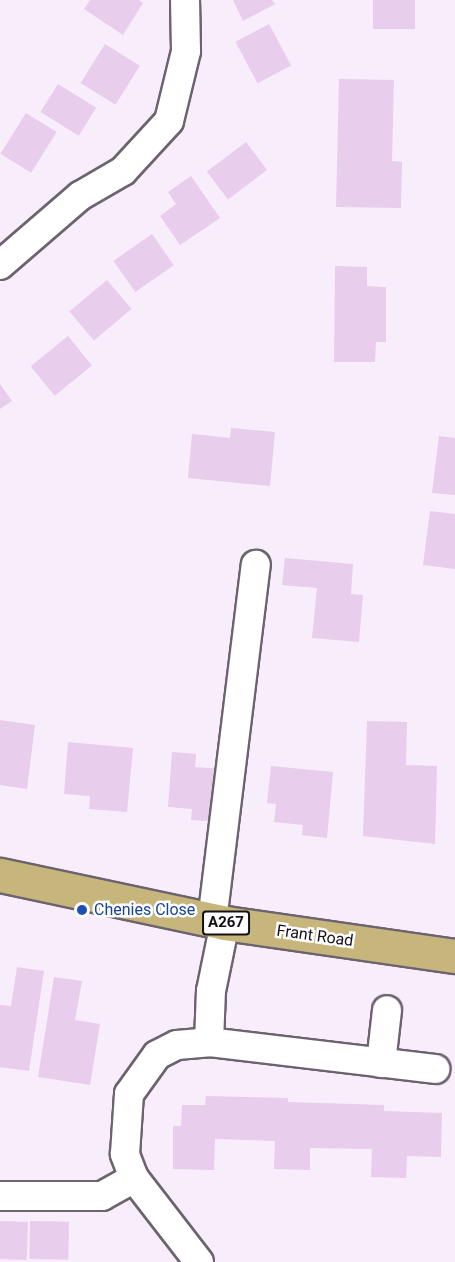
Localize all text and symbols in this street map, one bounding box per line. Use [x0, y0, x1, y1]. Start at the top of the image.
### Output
place label: Chenies Close [94, 900, 195, 920]
marker: Chenies Close [75, 903, 89, 917]
road number: A267 [202, 911, 250, 935]
street label: Frant Road [275, 921, 355, 951]

